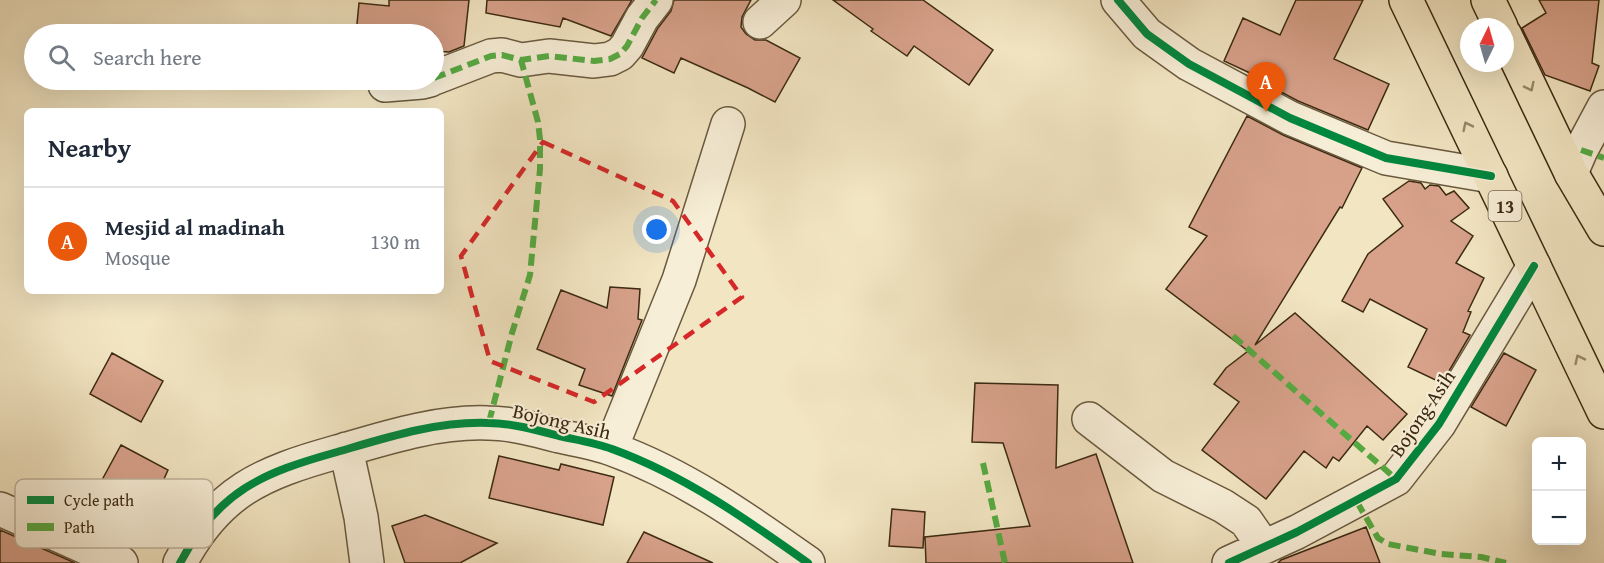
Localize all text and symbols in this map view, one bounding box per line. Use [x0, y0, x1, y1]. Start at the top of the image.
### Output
north arrow [1460, 18, 1514, 72]
search box [24, 24, 444, 90]
icon: search [45, 41, 78, 74]
text: Search here [93, 41, 202, 73]
pin: A [1246, 63, 1286, 112]
one-way arrow [1523, 81, 1535, 92]
one-way arrow [1463, 122, 1475, 133]
text: Nearby [48, 128, 131, 167]
road number: 13 [1488, 191, 1522, 221]
text: Mesjid al madinah [105, 211, 285, 243]
your location [642, 215, 671, 244]
text: A [61, 227, 74, 256]
text: 130 m [370, 227, 420, 256]
text: Mosque [105, 243, 170, 272]
one-way arrow [1574, 355, 1586, 366]
street label: Bojong Asih [1382, 364, 1462, 462]
street label: Bojong Asih [510, 396, 614, 446]
map controls [1532, 437, 1586, 545]
button: + [1532, 437, 1586, 491]
legend [15, 479, 213, 548]
text: Cycle path [64, 488, 134, 512]
button: − [1532, 491, 1586, 545]
text: Path [64, 515, 95, 539]

